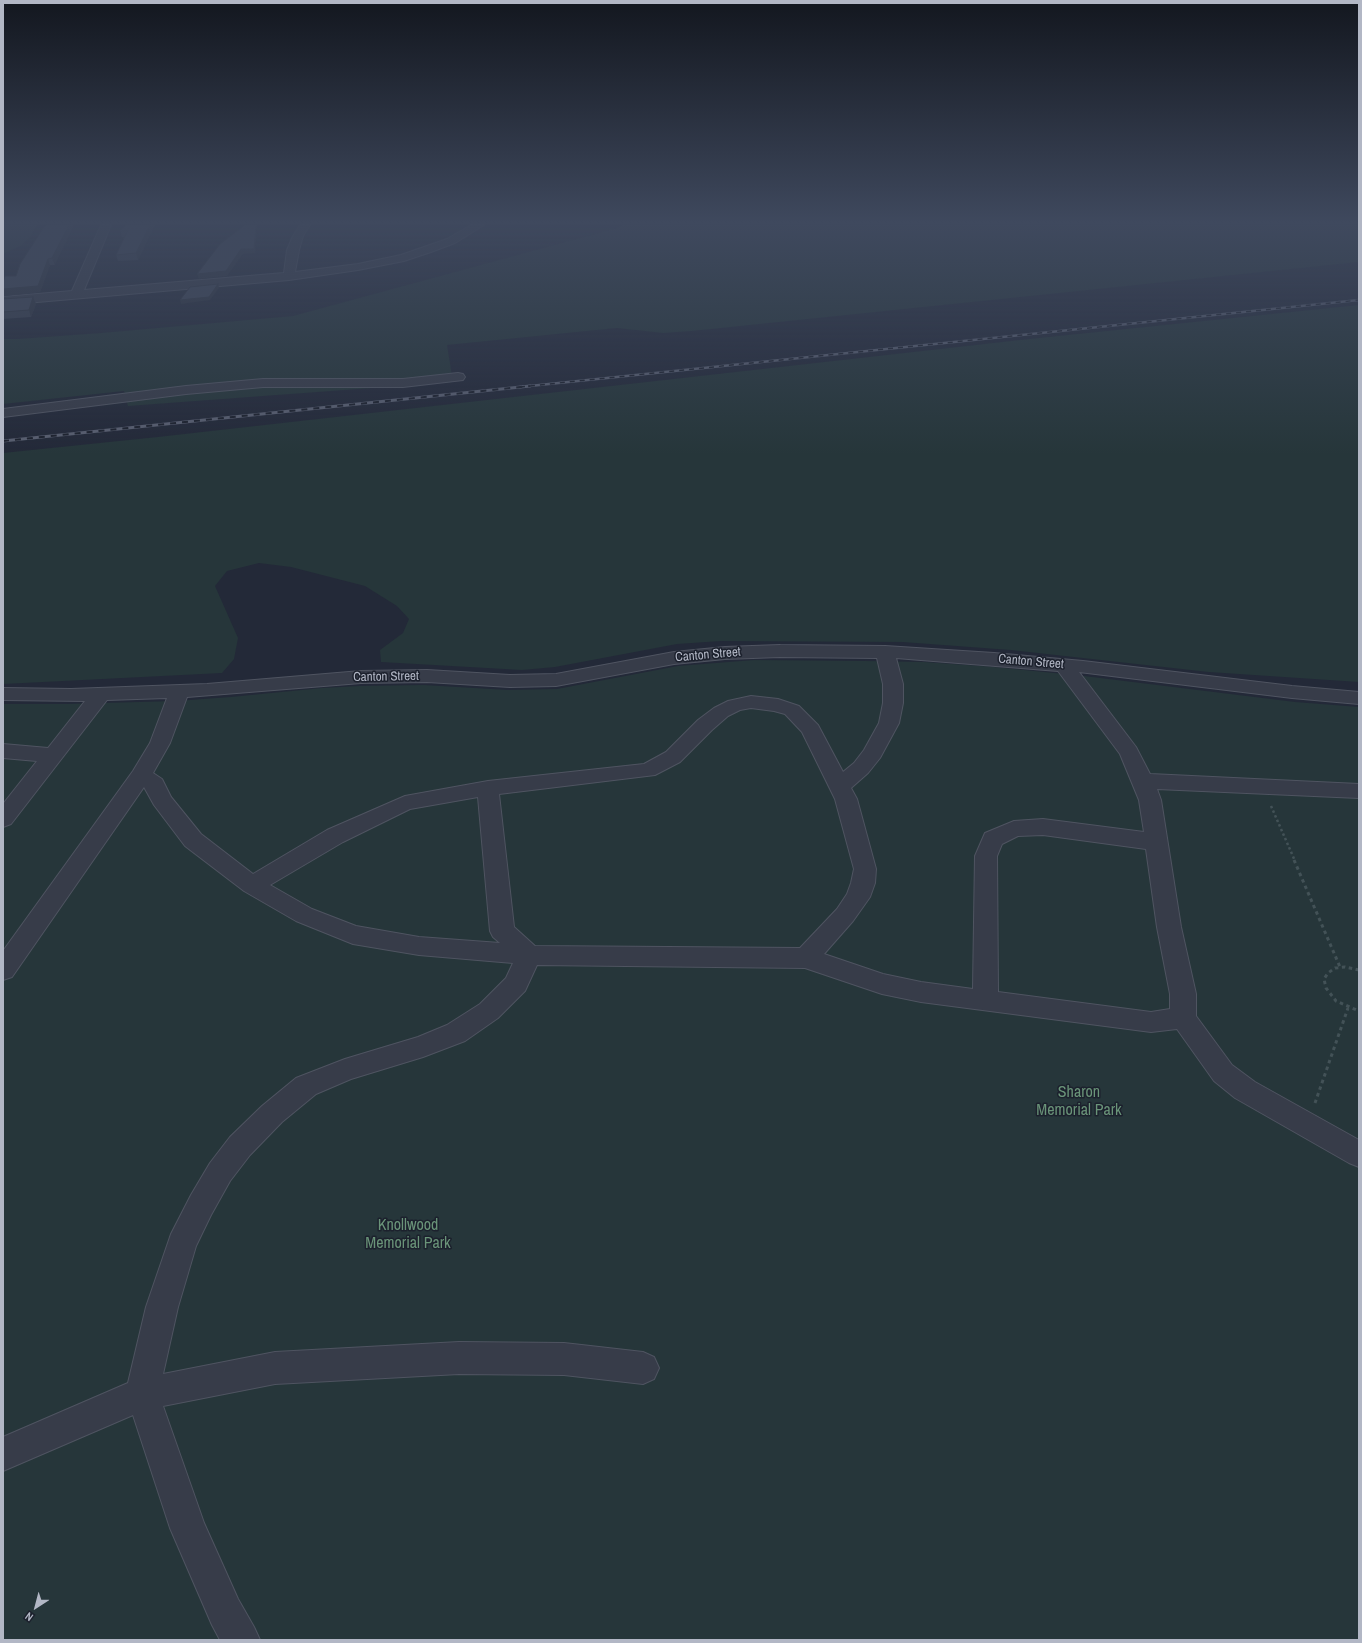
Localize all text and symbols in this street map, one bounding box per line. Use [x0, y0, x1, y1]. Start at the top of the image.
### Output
street label: Canton Street [675, 644, 741, 666]
street label: Canton Street [998, 651, 1064, 673]
street label: Canton Street [353, 669, 419, 685]
park label: Sharon Memorial Park [1036, 1083, 1122, 1121]
park label: Knollwood Memorial Park [365, 1216, 451, 1254]
north arrow [16, 1587, 56, 1627]
text: N [22, 1609, 36, 1624]

